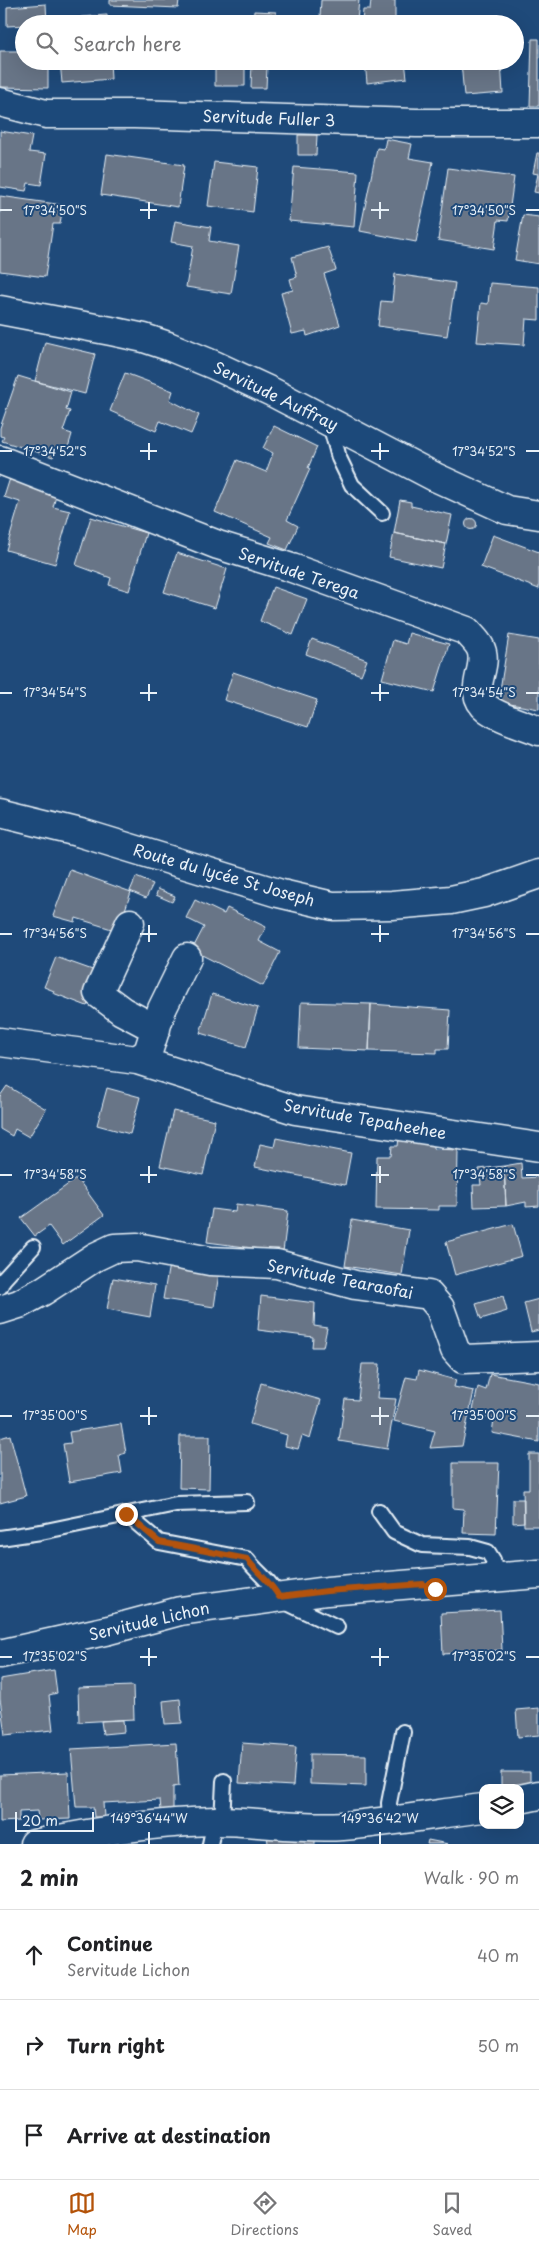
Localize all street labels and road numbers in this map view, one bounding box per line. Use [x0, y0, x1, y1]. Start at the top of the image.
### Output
street label: Servitude Fuller 3 [202, 103, 336, 131]
street label: Servitude Auffray [210, 354, 343, 436]
street label: Servitude Terega [236, 540, 363, 604]
street label: Route du lycée St Joseph [131, 837, 318, 911]
street label: Servitude Tepaheehee [282, 1092, 449, 1144]
street label: Servitude Tearaofai [265, 1252, 415, 1304]
street label: Servitude Lichon [86, 1594, 211, 1646]

